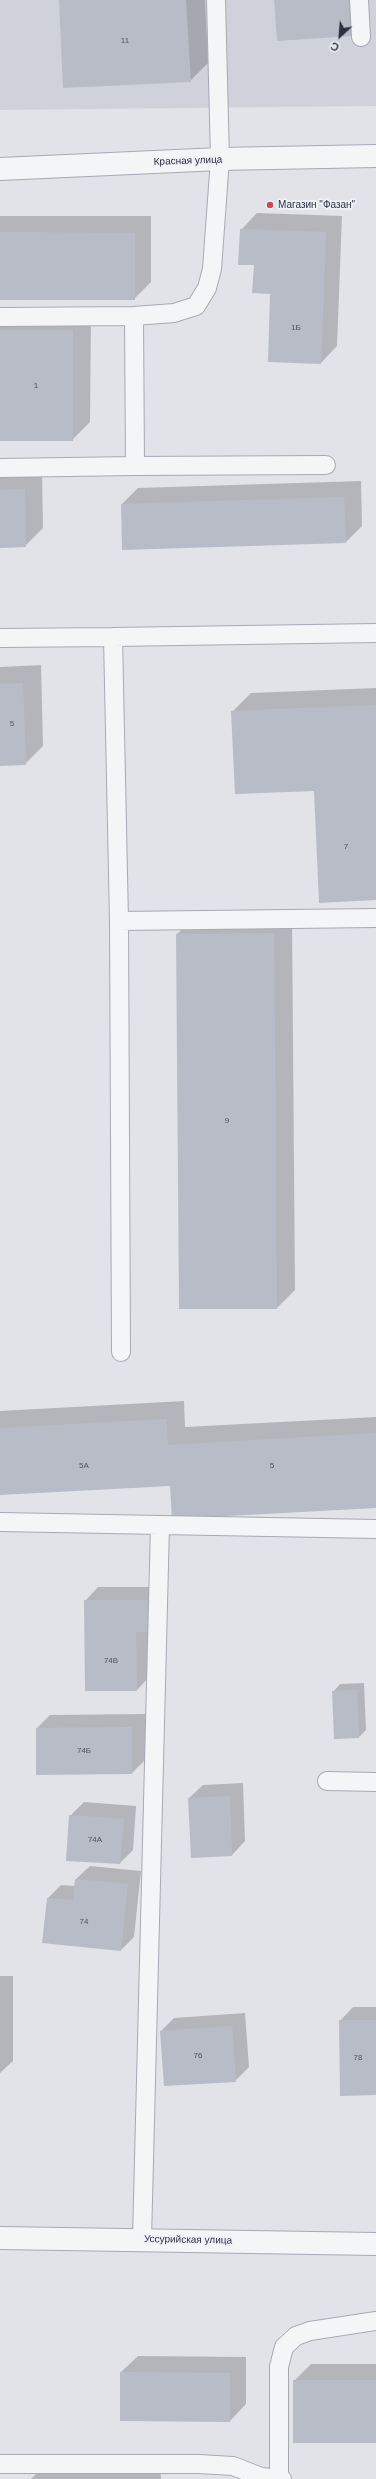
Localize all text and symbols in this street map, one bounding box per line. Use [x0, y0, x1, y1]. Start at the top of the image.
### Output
north arrow [320, 16, 360, 56]
house number: 11 [121, 36, 129, 46]
text: С [329, 40, 341, 54]
street label: Красная улица [153, 154, 223, 168]
place label: Магазин "Фазан" [278, 199, 355, 211]
marker: Магазин "Фазан" [265, 200, 275, 210]
house number: 1Б [291, 323, 301, 333]
house number: 1 [34, 381, 38, 391]
house number: 5 [10, 719, 14, 729]
house number: 7 [344, 842, 348, 852]
house number: 9 [225, 1116, 229, 1126]
house number: 5А [79, 1461, 89, 1471]
house number: 5 [270, 1461, 274, 1471]
house number: 74В [104, 1656, 118, 1666]
house number: 74Б [77, 1746, 91, 1756]
house number: 74А [88, 1835, 102, 1845]
house number: 74 [80, 1917, 88, 1927]
house number: 76 [194, 2051, 202, 2061]
house number: 78 [354, 2053, 362, 2063]
street label: Уссурийская улица [144, 2233, 232, 2247]

